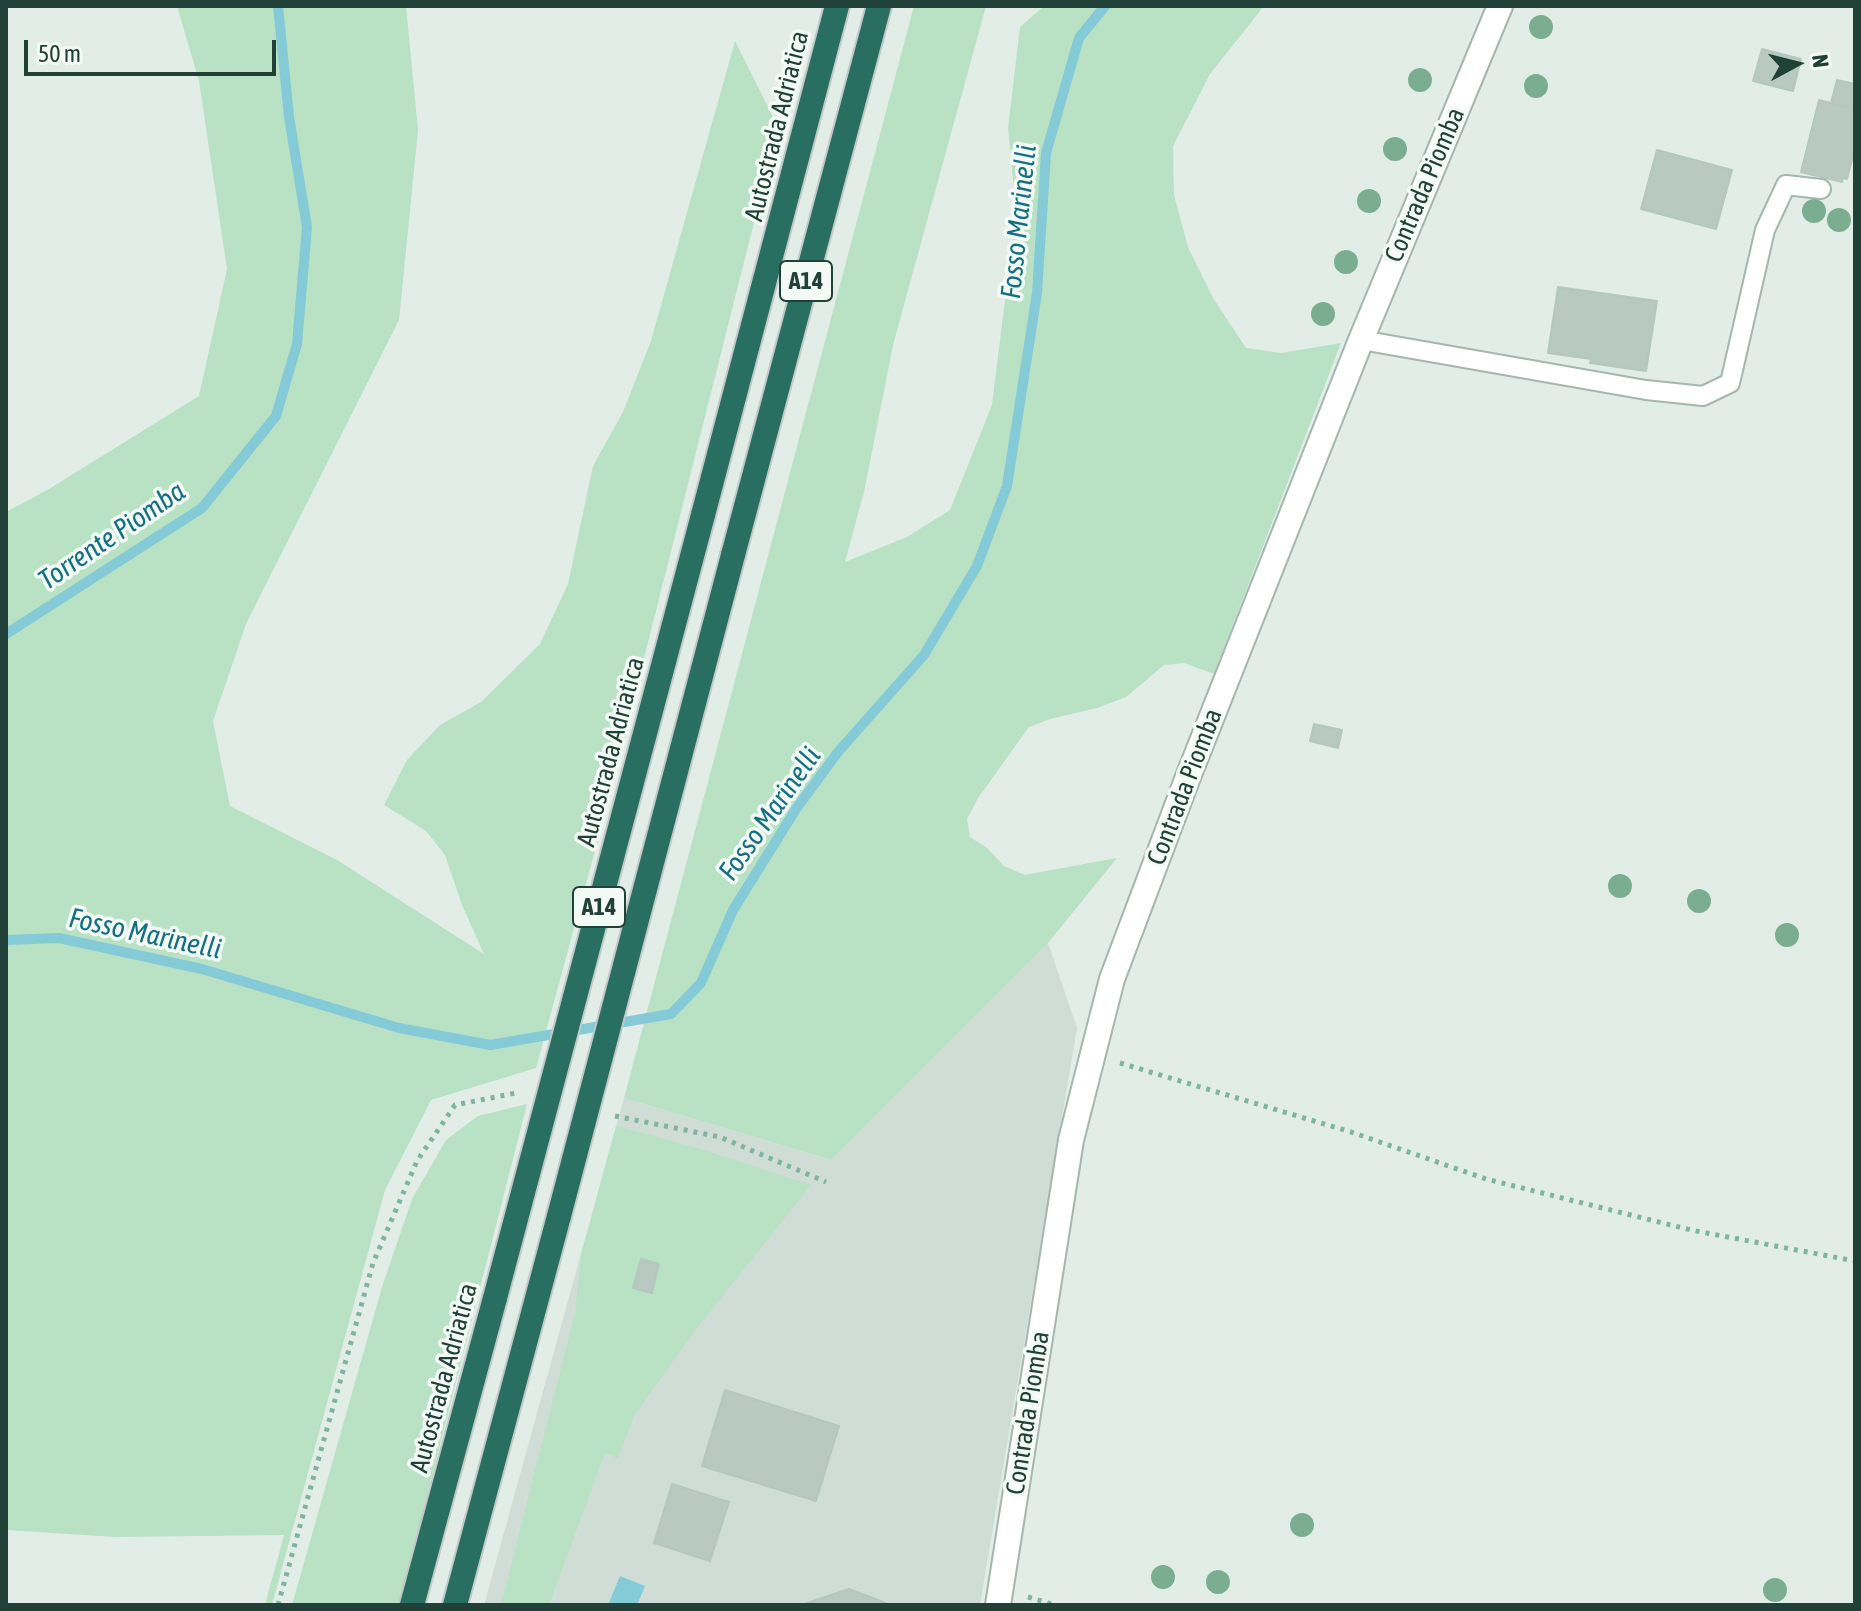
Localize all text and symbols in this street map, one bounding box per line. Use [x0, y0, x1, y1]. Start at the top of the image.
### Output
scale bar [28, 24, 280, 74]
north arrow [1757, 24, 1837, 104]
street label: Autostrada Adriatica [738, 28, 816, 224]
text: 50 m [38, 40, 81, 67]
text: N [1807, 53, 1835, 69]
street label: Contrada Piomba [1378, 103, 1472, 267]
water label: Fosso Marinelli [994, 143, 1044, 301]
road number: A14 [780, 261, 832, 301]
water label: Torrente Piomba [32, 475, 192, 597]
street label: Autostrada Adriatica [571, 654, 651, 850]
street label: Contrada Piomba [1141, 704, 1229, 870]
water label: Fosso Marinelli [712, 741, 828, 887]
road number: A14 [573, 887, 625, 927]
water label: Fosso Marinelli [66, 901, 224, 967]
street label: Autostrada Adriatica [404, 1280, 484, 1476]
street label: Contrada Piomba [1000, 1329, 1056, 1497]

